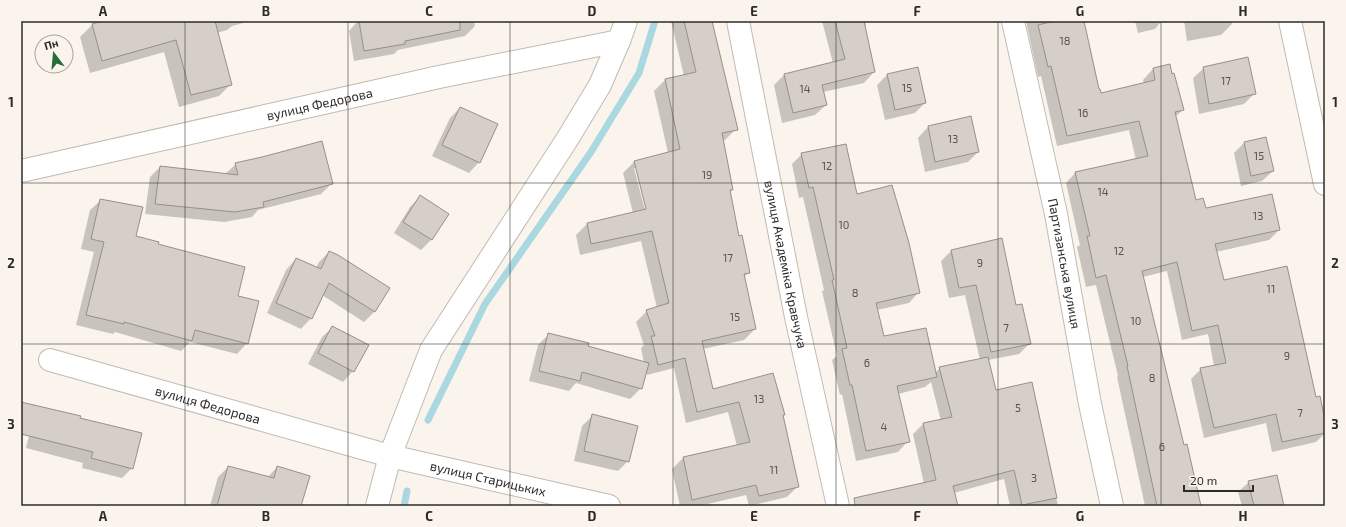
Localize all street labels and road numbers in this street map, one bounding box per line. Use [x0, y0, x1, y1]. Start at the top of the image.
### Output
street label: вулиця Федорова [265, 84, 374, 124]
street label: вулиця Академіка Кравчука [761, 179, 811, 350]
street label: Партизанська вулиця [1045, 197, 1084, 330]
street label: вулиця Федорова [154, 382, 262, 427]
street label: вулиця Старицьких [429, 457, 548, 499]

